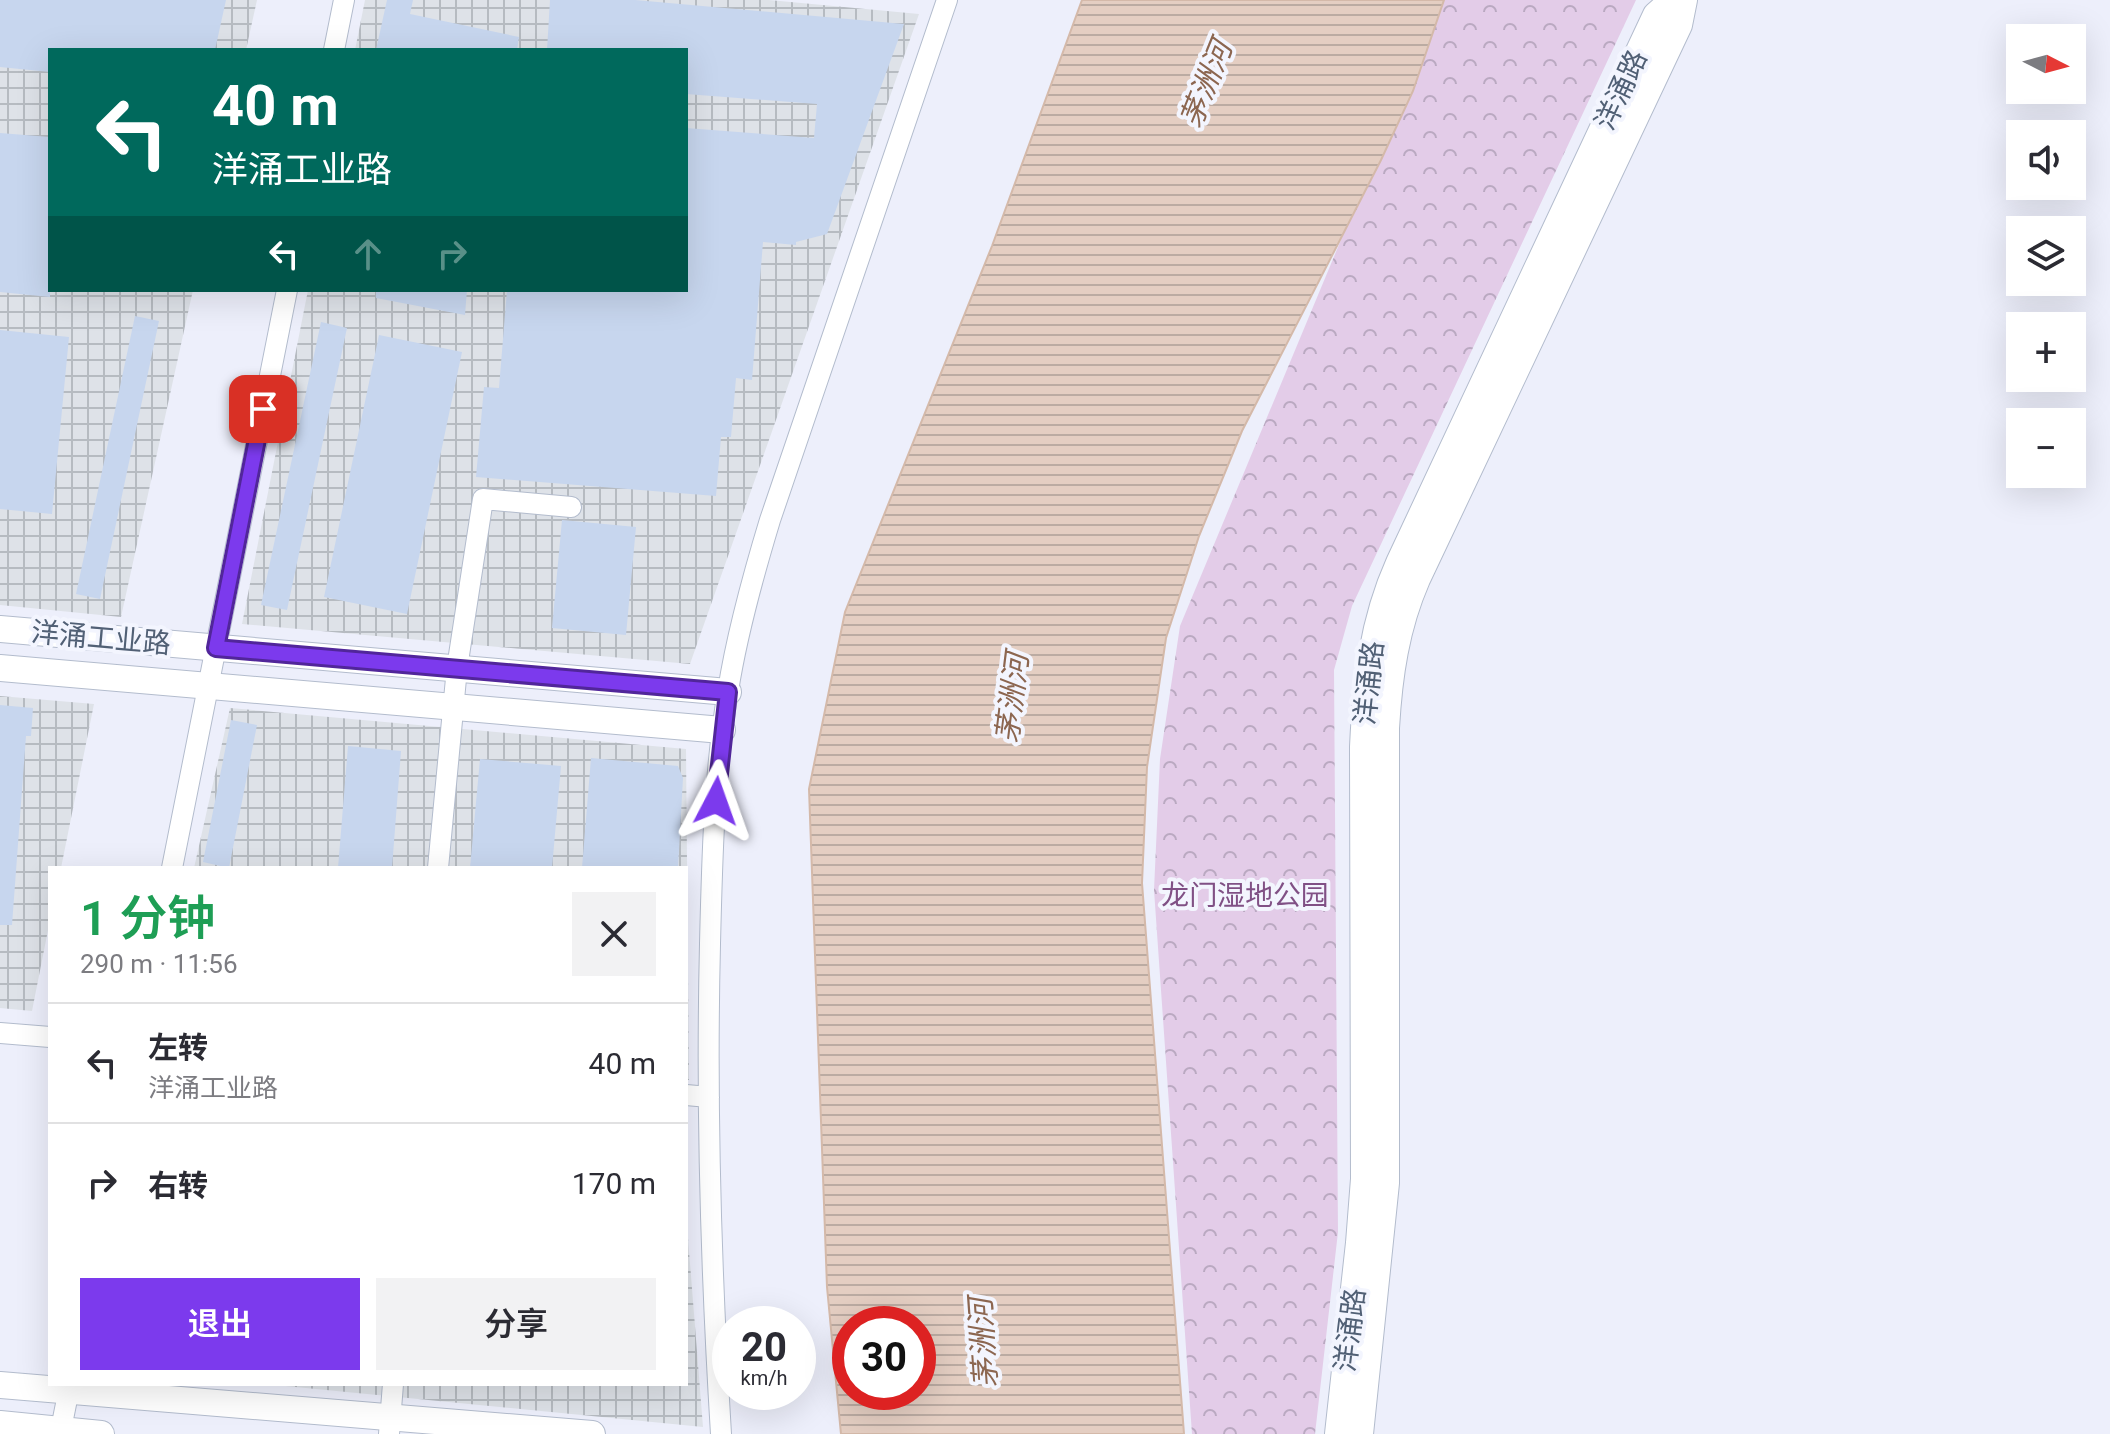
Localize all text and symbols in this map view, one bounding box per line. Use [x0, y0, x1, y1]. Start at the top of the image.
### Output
north arrow [2006, 24, 2086, 104]
map controls [2006, 24, 2086, 488]
water label: 茅洲河 [1173, 31, 1241, 132]
street label: 洋涌路 [1588, 45, 1654, 135]
text: 40 m [212, 73, 339, 139]
icon: left [80, 80, 184, 184]
button: sound [2006, 120, 2086, 200]
text: 洋涌工业路 [212, 149, 392, 191]
button: layers [2006, 216, 2086, 296]
icon: left [262, 232, 306, 276]
icon: ahead [346, 232, 390, 276]
icon: right [430, 232, 474, 276]
button: + [2006, 312, 2086, 392]
pin [229, 375, 297, 443]
icon: arrive [241, 387, 285, 431]
button: − [2006, 408, 2086, 488]
street label: 洋涌工业路 [30, 615, 172, 661]
street label: 洋涌路 [1348, 639, 1390, 727]
water label: 茅洲河 [989, 646, 1035, 745]
position arrow [674, 759, 758, 843]
park label: 龙门湿地公园 [1161, 879, 1329, 912]
text: 1 分钟 [80, 890, 215, 947]
button: close [572, 892, 656, 976]
text: 290 m · 11:56 [80, 949, 238, 979]
text: 左转 [148, 1030, 208, 1065]
icon: left [80, 1041, 124, 1085]
text: 40 m [589, 1046, 656, 1081]
text: 洋涌工业路 [148, 1073, 278, 1103]
icon: right [80, 1161, 124, 1205]
text: 170 m [572, 1166, 656, 1201]
text: 右转 [148, 1168, 208, 1203]
button: 退出 [80, 1278, 360, 1370]
button: 分享 [376, 1278, 656, 1370]
street label: 洋涌路 [1329, 1286, 1371, 1374]
water label: 茅洲河 [962, 1292, 1004, 1389]
speed limit sign: 30 [832, 1306, 936, 1410]
text: 20 [741, 1324, 787, 1371]
text: km/h [741, 1366, 787, 1390]

